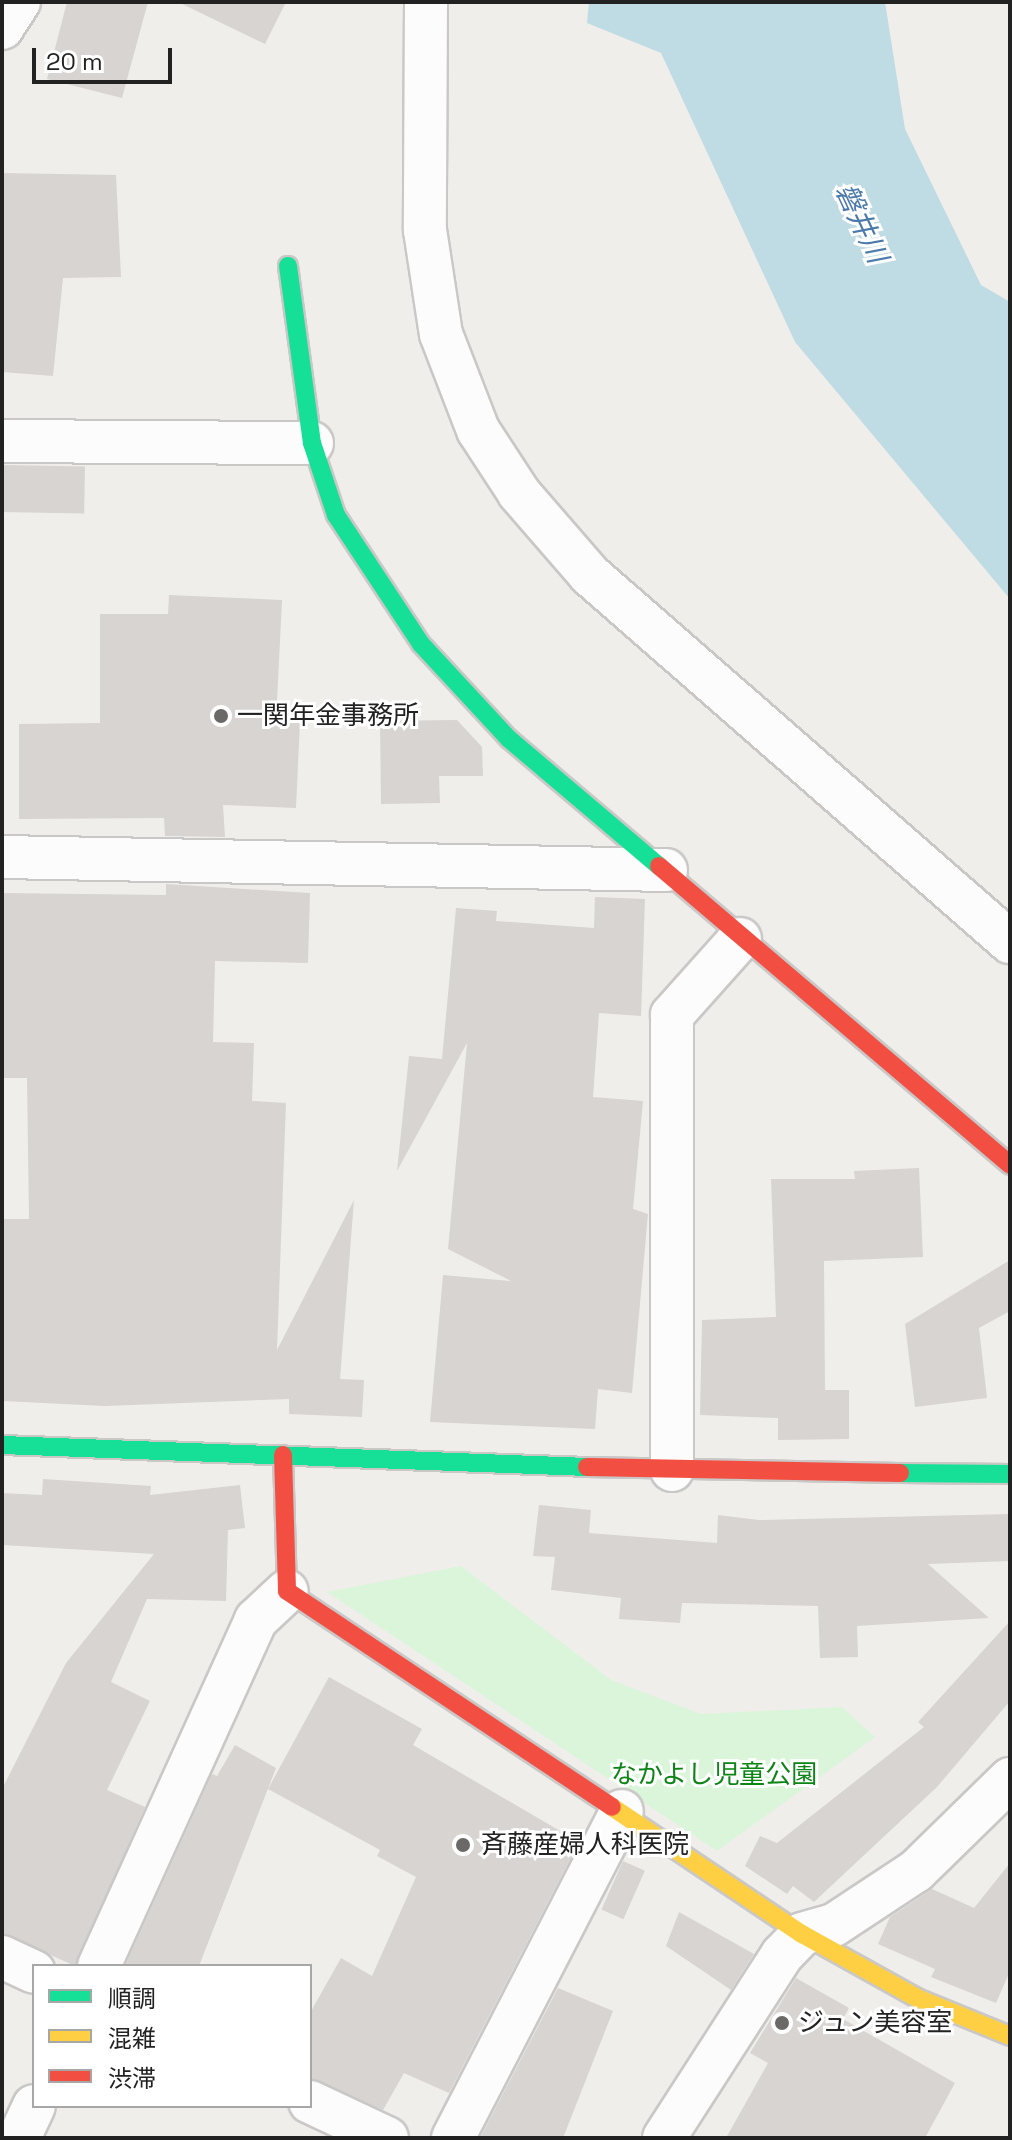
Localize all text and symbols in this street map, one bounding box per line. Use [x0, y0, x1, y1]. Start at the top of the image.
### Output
scale bar [36, 32, 176, 82]
text: 20 m [46, 46, 103, 77]
water label: 磐井川 [829, 178, 895, 268]
place label: 一関年金事務所 [237, 700, 419, 732]
marker: 一関年金事務所 [212, 707, 230, 725]
park label: なかよし児童公園 [610, 1759, 818, 1791]
place label: 斉藤産婦人科医院 [481, 1829, 689, 1861]
marker: 斉藤産婦人科医院 [452, 1834, 474, 1856]
legend [32, 1964, 312, 2108]
text: 順調 [108, 1983, 156, 2014]
place label: ジュン美容室 [798, 2007, 954, 2039]
marker: ジュン美容室 [773, 2014, 791, 2032]
text: 混雑 [108, 2023, 156, 2054]
text: 渋滞 [108, 2063, 156, 2094]

